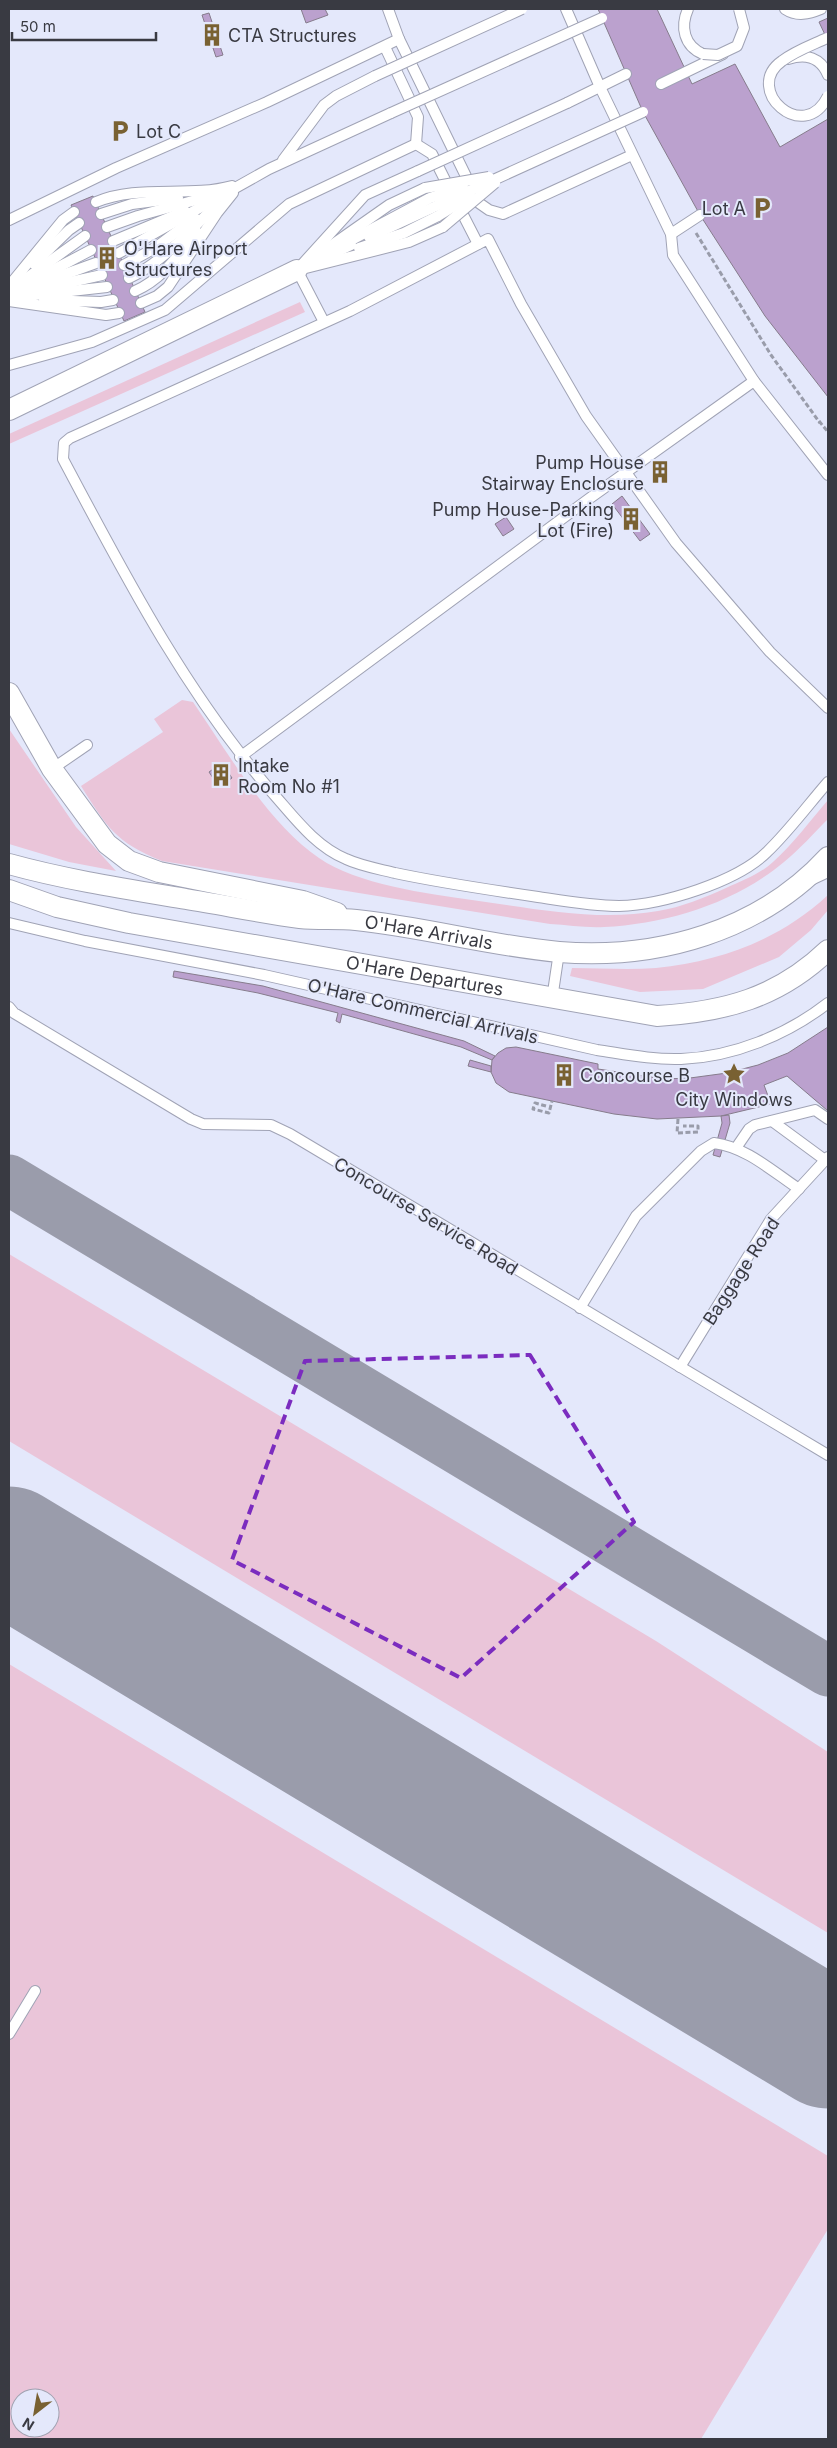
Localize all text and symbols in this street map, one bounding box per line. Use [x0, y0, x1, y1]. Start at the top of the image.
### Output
scale bar [12, 10, 156, 42]
text: 50 m [20, 17, 56, 36]
building icon: CTA Structures [199, 22, 225, 48]
place label: CTA Structures [228, 25, 357, 46]
parking icon: Lot C [107, 118, 133, 144]
place label: Lot C [136, 121, 181, 142]
parking icon: Lot A [749, 195, 775, 221]
place label: Lot A [702, 198, 746, 219]
place label: O'Hare Airport Structures [124, 238, 247, 280]
building icon: O'Hare Airport Structures [94, 245, 120, 271]
place label: Pump House Stairway Enclosure [481, 452, 644, 494]
building icon: Pump House Stairway Enclosure [647, 459, 673, 485]
place label: Pump House-Parking Lot (Fire) [432, 499, 614, 541]
building icon: Pump House-Parking Lot (Fire) [618, 506, 644, 532]
place label: Intake Room No #1 [238, 755, 340, 797]
building icon: Intake Room No #1 [208, 762, 234, 788]
street label: O'Hare Arrivals [364, 911, 495, 953]
street label: O'Hare Departures [344, 951, 505, 999]
street label: O'Hare Commercial Arrivals [306, 974, 540, 1048]
place icon: City Windows [721, 1061, 747, 1087]
building icon: Concourse B [551, 1062, 577, 1088]
place label: Concourse B [580, 1065, 690, 1086]
place label: City Windows [675, 1089, 793, 1110]
street label: Concourse Service Road [330, 1153, 522, 1279]
street label: Baggage Road [698, 1213, 784, 1329]
north arrow [10, 2388, 60, 2438]
text: N [19, 2415, 37, 2435]

